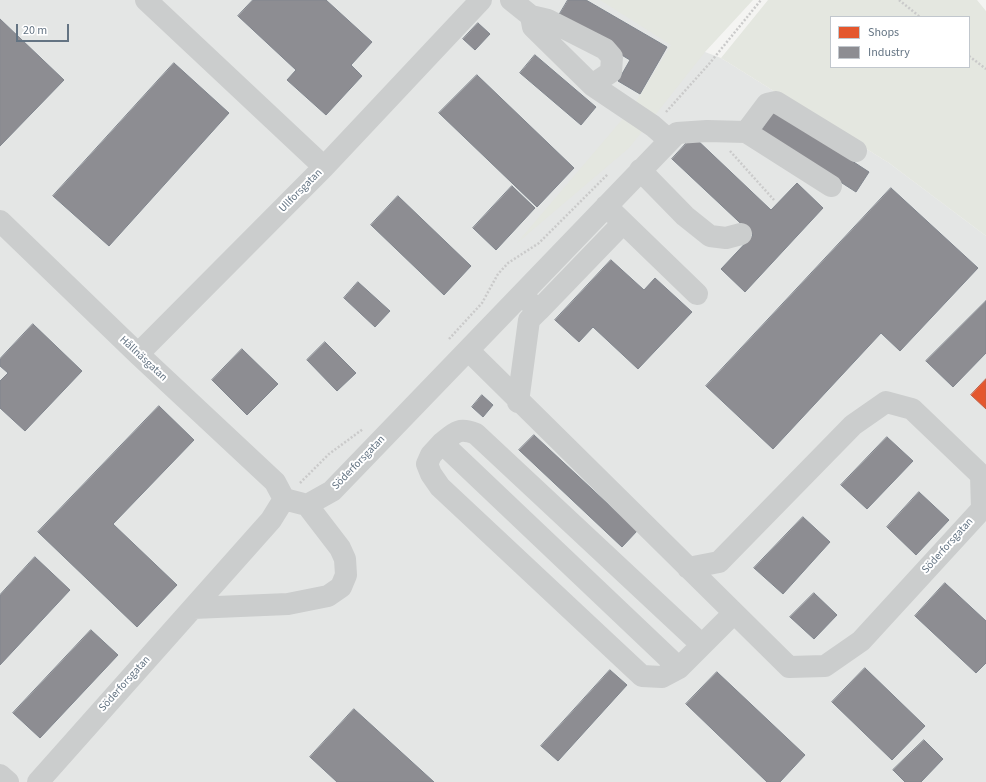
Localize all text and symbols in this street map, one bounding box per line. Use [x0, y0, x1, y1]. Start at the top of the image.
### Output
scale bar [18, 16, 71, 42]
legend [830, 16, 970, 68]
text: 20 m [23, 22, 47, 39]
text: Shops [868, 24, 899, 41]
text: Industry [868, 44, 910, 61]
street label: Ullforsgatan [277, 167, 325, 215]
street label: Hållnäsgatan [116, 334, 170, 384]
street label: Söderforsgatan [330, 433, 388, 493]
street label: Söderforsgatan [920, 515, 976, 577]
street label: Söderforsgatan [97, 653, 153, 715]

